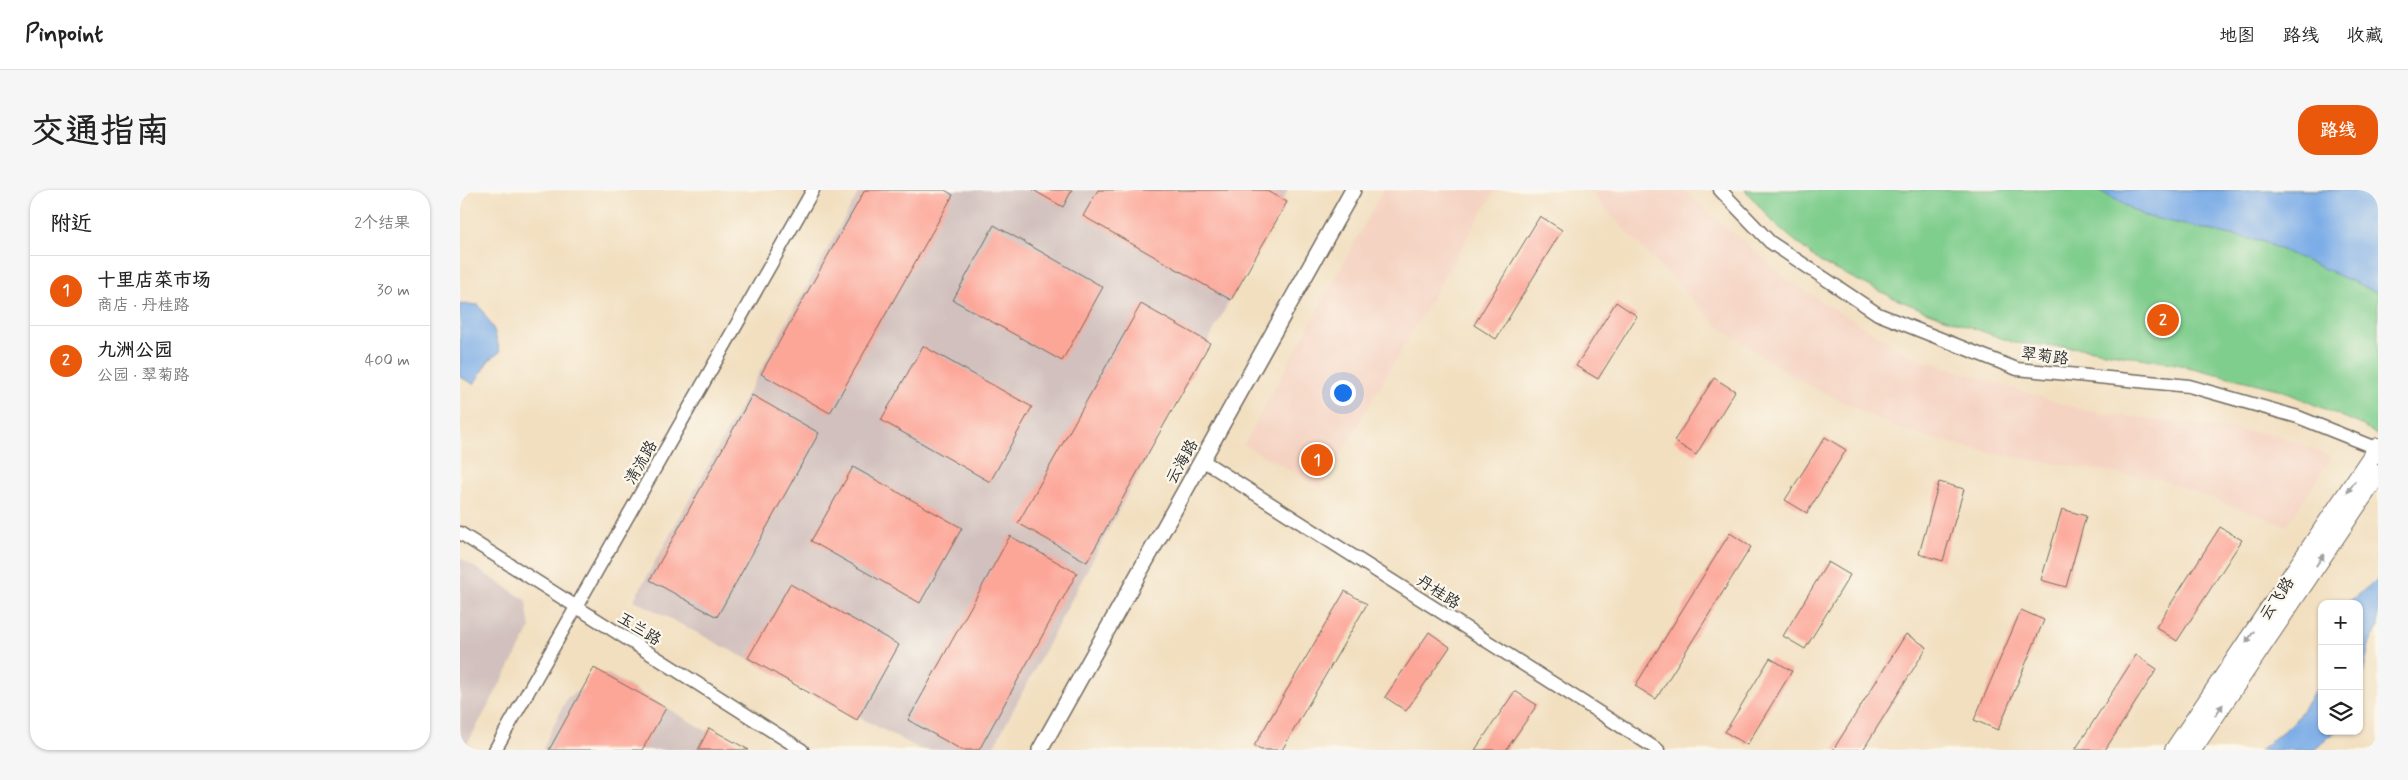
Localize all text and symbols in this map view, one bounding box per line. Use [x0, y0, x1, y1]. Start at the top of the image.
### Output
text: Pinpoint [25, 19, 103, 50]
text: 地图 [2219, 24, 2255, 48]
text: 路线 [2283, 24, 2319, 48]
text: 收藏 [2347, 24, 2383, 48]
button: 路线 [2298, 105, 2378, 155]
text: 交通指南 [30, 109, 170, 155]
text: 附近 [50, 210, 92, 238]
text: 2个结果 [354, 213, 410, 234]
text: 十里店菜市场 [97, 268, 211, 293]
text: 1 [62, 280, 70, 301]
text: 30 m [377, 280, 410, 301]
text: 商店 · 丹桂路 [97, 295, 189, 316]
pin: 2 [2147, 301, 2179, 339]
text: 九洲公园 [97, 338, 173, 363]
street label: 翠菊路 [2020, 343, 2070, 370]
text: 2 [62, 350, 70, 371]
text: 400 m [365, 350, 410, 371]
text: 公园 · 翠菊路 [97, 365, 189, 386]
your location [1330, 380, 1356, 406]
street label: 云海路 [1161, 436, 1203, 488]
street label: 清流路 [620, 437, 662, 489]
pin: 1 [1301, 441, 1333, 479]
one-way arrow [2346, 480, 2356, 494]
one-way arrow [2315, 554, 2324, 567]
street label: 丹桂路 [1412, 570, 1464, 614]
street label: 云飞路 [2255, 573, 2299, 625]
map controls [2318, 600, 2363, 735]
button: + [2318, 600, 2363, 645]
street label: 玉兰路 [613, 608, 665, 651]
one-way arrow [2245, 630, 2255, 643]
button: − [2318, 645, 2363, 690]
button: layers [2318, 690, 2363, 735]
one-way arrow [2214, 703, 2224, 716]

